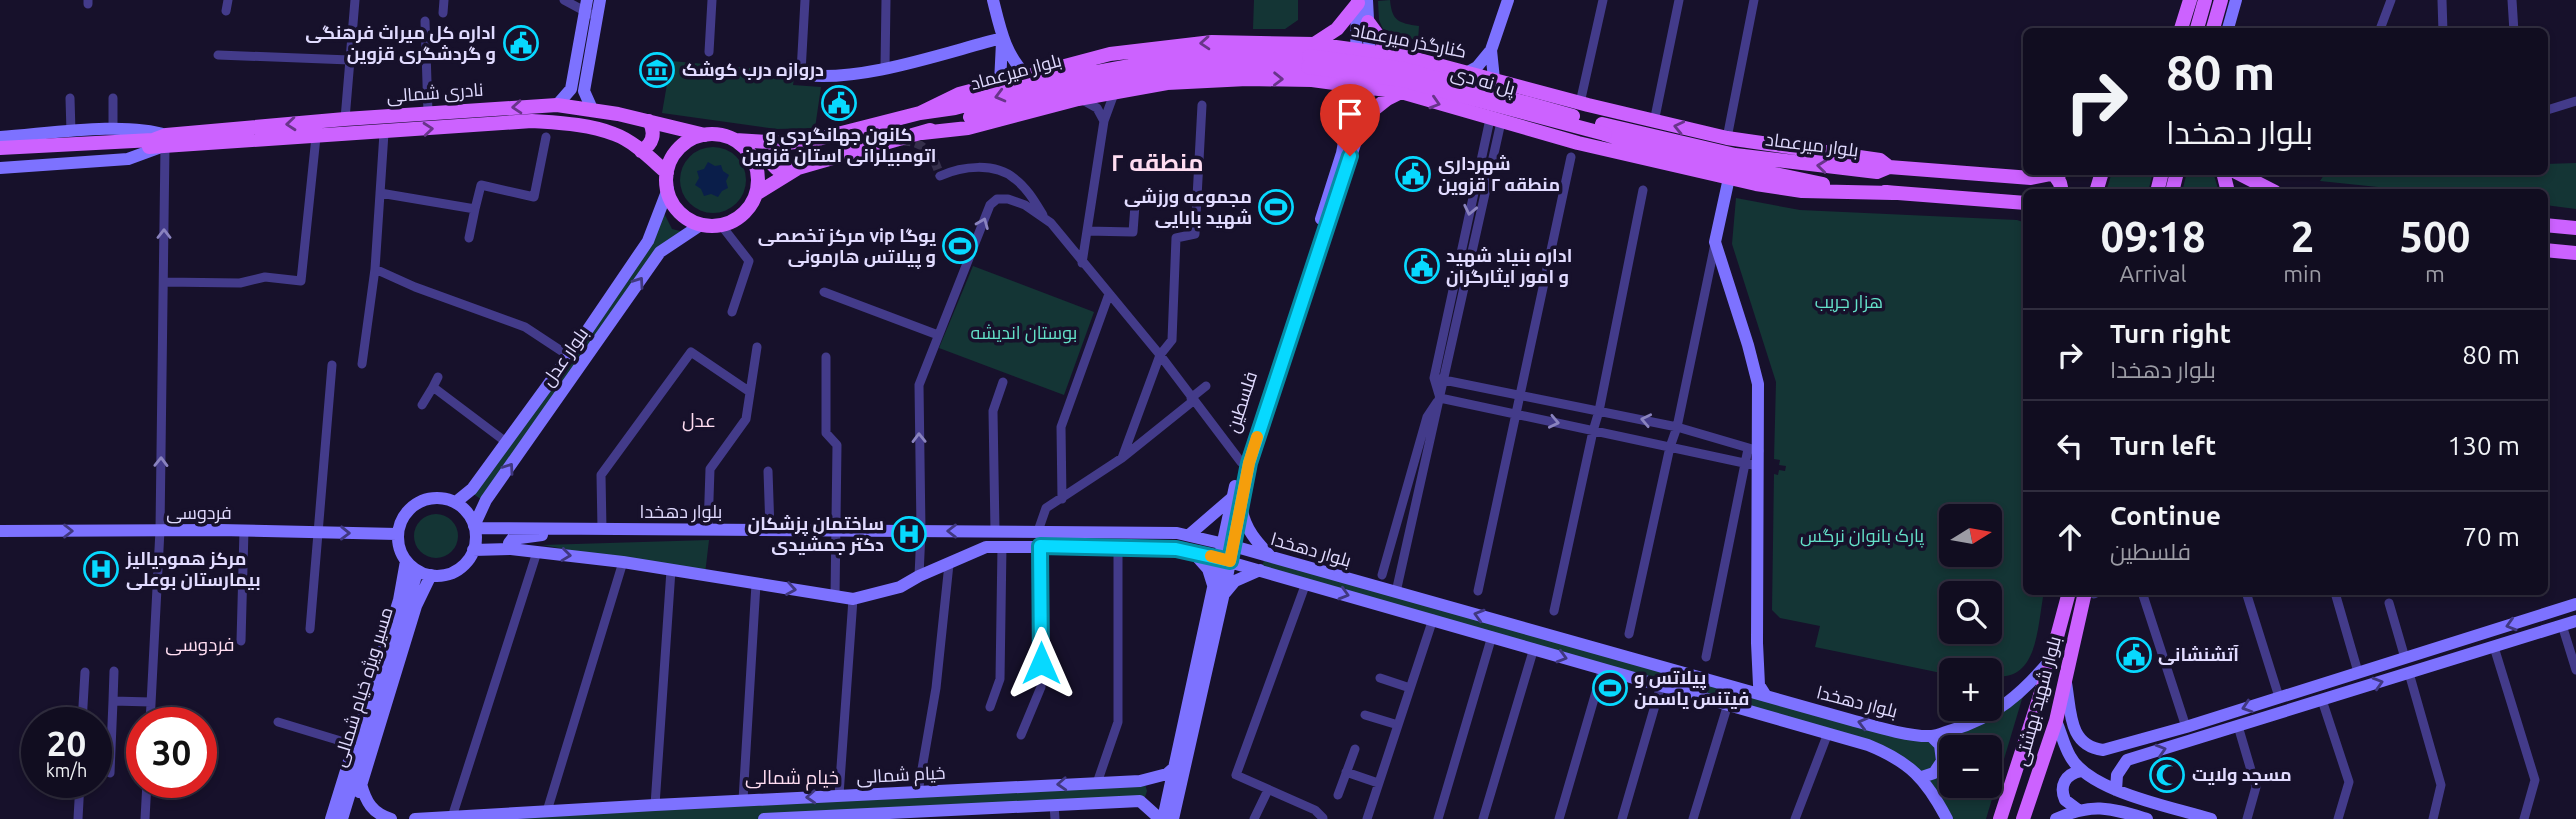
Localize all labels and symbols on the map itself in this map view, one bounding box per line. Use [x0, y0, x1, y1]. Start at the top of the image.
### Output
street label: کنارگذر میرعماد [1350, 19, 1468, 63]
place label: اداره کل میراث فرهنگی و گردشگری قزوین [305, 22, 496, 65]
public building icon: اداره کل میراث فرهنگی و گردشگری قزوین [502, 24, 540, 62]
one-way arrow [1199, 35, 1210, 50]
street label: بلوار میرعماد [968, 49, 1064, 95]
museum icon: دروازه درب کوشک [638, 51, 676, 89]
place label: دروازه درب کوشک [682, 59, 824, 81]
street label: پل نه دی [1448, 62, 1518, 101]
one-way arrow [1274, 71, 1284, 87]
street label: نادری شمالی [386, 79, 484, 107]
public building icon: کانون جهانگردی و اتومبیلرانی استان قزوین [820, 84, 858, 122]
pin [1320, 84, 1380, 156]
one-way arrow [994, 88, 1006, 102]
one-way arrow [1429, 95, 1441, 109]
one-way arrow [512, 99, 523, 114]
one-way arrow [285, 116, 296, 131]
one-way arrow [1673, 121, 1685, 136]
one-way arrow [423, 122, 434, 137]
place label: کانون جهانگردی و اتومبیلرانی استان قزوین [742, 124, 936, 167]
street label: بلوار میرعماد [1764, 128, 1860, 162]
district label: منطقه ۲ [1110, 149, 1204, 176]
place label: شهرداری منطقه ۲ قزوین [1438, 153, 1560, 196]
public building icon: شهرداری منطقه ۲ قزوین [1394, 155, 1432, 193]
one-way arrow [1816, 158, 1828, 173]
place label: مجموعه ورزشی شهید بابایی [1124, 186, 1252, 229]
sports icon: مجموعه ورزشی شهید بابایی [1257, 188, 1295, 226]
one-way arrow [1464, 204, 1479, 216]
one-way arrow [975, 218, 989, 230]
place label: مرکز تخصصی vip یوگا و پیلاتس هارمونی [758, 225, 936, 269]
sports icon: مرکز تخصصی vip یوگا و پیلاتس هارمونی [941, 227, 979, 265]
one-way arrow [156, 229, 172, 239]
place label: اداره بنیاد شهید و امور ایثارگران [1446, 245, 1572, 288]
public building icon: اداره بنیاد شهید و امور ایثارگران [1403, 247, 1441, 285]
one-way arrow [631, 276, 644, 289]
park label: هزار جریب [1815, 291, 1883, 313]
park label: بوستان اندیشه [971, 322, 1077, 344]
street label: بلوار عدل [537, 323, 593, 391]
street label: فلسطین [1222, 369, 1262, 435]
district label: عدل [682, 409, 716, 432]
one-way arrow [1548, 414, 1560, 429]
one-way arrow [1640, 414, 1652, 429]
one-way arrow [912, 432, 927, 443]
one-way arrow [153, 456, 169, 467]
one-way arrow [501, 463, 513, 476]
street label: بلوار دهخدا [640, 501, 722, 523]
street label: فردوسی [166, 502, 232, 524]
north arrow [1939, 504, 2002, 567]
place label: ساختمان پزشکان دکتر جمشیدی [748, 513, 884, 556]
hospital icon: ساختمان پزشکان دکتر جمشیدی [890, 515, 928, 553]
one-way arrow [63, 523, 74, 538]
one-way arrow [946, 523, 956, 539]
one-way arrow [340, 525, 350, 541]
park label: پارک بانوان نرگس [1800, 525, 1924, 548]
street label: بلوار دهخدا [1268, 528, 1354, 572]
place label: مرکز همودیالیز بیمارستان بوعلی [125, 548, 261, 591]
one-way arrow [560, 548, 571, 563]
hospital icon: مرکز همودیالیز بیمارستان بوعلی [82, 550, 120, 588]
one-way arrow [785, 581, 796, 596]
one-way arrow [1337, 585, 1349, 600]
street label: مسیر ویژه خیام شمالی [328, 605, 399, 770]
one-way arrow [1473, 609, 1485, 624]
one-way arrow [2505, 616, 2517, 631]
position arrow [1004, 626, 1078, 700]
district label: فردوسی [165, 633, 235, 656]
street label: بلوار شهید بهشتی [2010, 634, 2066, 768]
public building icon: آتشنشانی [2115, 636, 2153, 674]
place label: آتشنشانی [2158, 644, 2239, 666]
one-way arrow [1556, 648, 1568, 663]
place label: پیلاتس و فیتنس یاسمن [1634, 667, 1749, 710]
sports icon: پیلاتس و فیتنس یاسمن [1591, 669, 1629, 707]
one-way arrow [2372, 676, 2384, 691]
street label: بلوار دهخدا [1814, 681, 1900, 723]
one-way arrow [2241, 699, 2254, 713]
speed limit sign: 30 [126, 707, 217, 798]
one-way arrow [1857, 717, 1869, 732]
one-way arrow [2154, 744, 2167, 758]
mosque icon: مسجد ولایت [2148, 756, 2186, 794]
street label: خیام شمالی [856, 762, 946, 789]
place label: مسجد ولایت [2192, 764, 2292, 786]
district label: خیام شمالی [745, 766, 839, 791]
one-way arrow [1057, 777, 1068, 792]
one-way arrow [805, 789, 816, 804]

